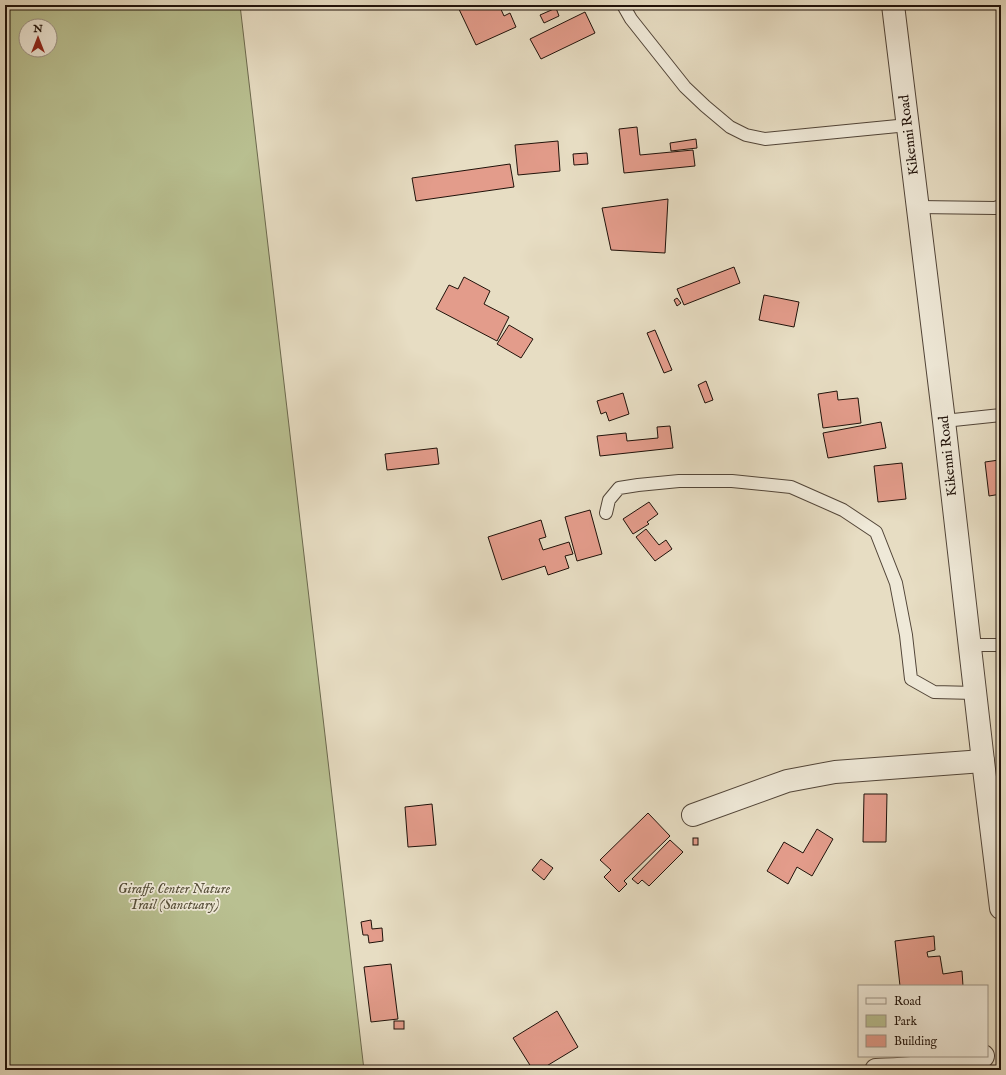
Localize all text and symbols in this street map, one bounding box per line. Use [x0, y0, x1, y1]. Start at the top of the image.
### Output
north arrow [18, 18, 58, 58]
text: N [32, 22, 43, 36]
street label: Kikenni Road [895, 93, 923, 176]
street label: Kikenni Road [935, 414, 961, 497]
park label: Giraffe Center Nature Trail (Sanctuary) [118, 880, 231, 914]
legend [858, 985, 988, 1057]
text: Road [894, 994, 922, 1009]
text: Park [894, 1014, 917, 1029]
text: Building [894, 1034, 938, 1049]

